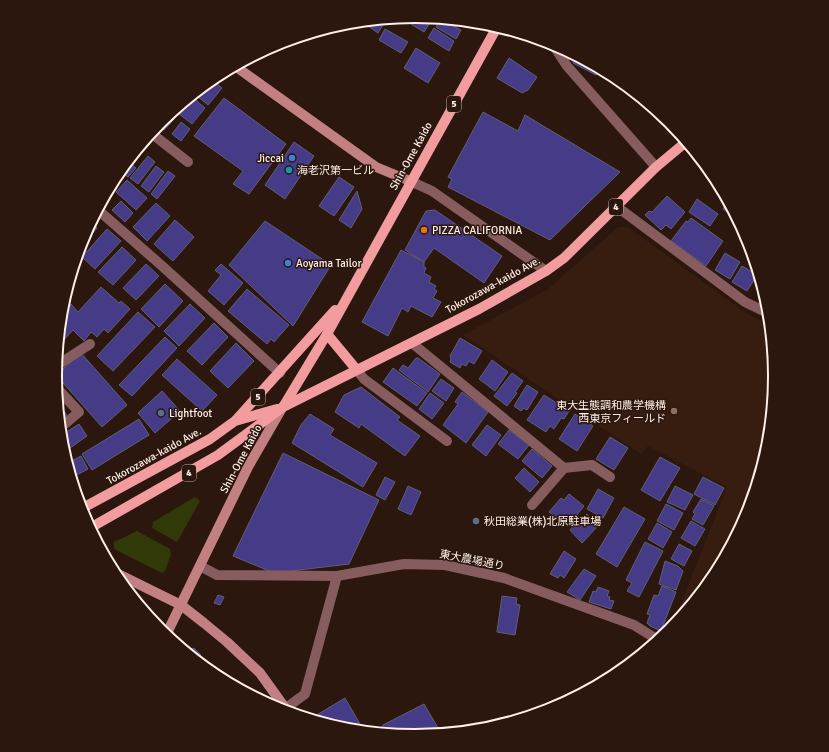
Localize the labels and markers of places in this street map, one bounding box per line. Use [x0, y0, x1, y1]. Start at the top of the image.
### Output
place label: Jiccai [257, 152, 284, 165]
marker: Jiccai [287, 153, 297, 163]
place label: 海老沢第一ビル [297, 164, 374, 177]
marker: 海老沢第一ビル [284, 165, 294, 175]
place label: PIZZA CALIFORNIA [432, 224, 522, 237]
marker: PIZZA CALIFORNIA [419, 225, 429, 235]
place label: Aoyama Tailor [296, 257, 362, 270]
marker: Aoyama Tailor [283, 258, 293, 268]
place label: 東大生態調和農学機構 西東京フィールド [556, 399, 666, 425]
marker: 東大生態調和農学機構 西東京フィールド [669, 406, 679, 416]
place label: Lightfoot [169, 407, 212, 420]
marker: Lightfoot [156, 408, 166, 418]
place label: 秋田総業(株)北原駐車場 [484, 515, 601, 528]
marker: 秋田総業(株)北原駐車場 [471, 516, 481, 526]

